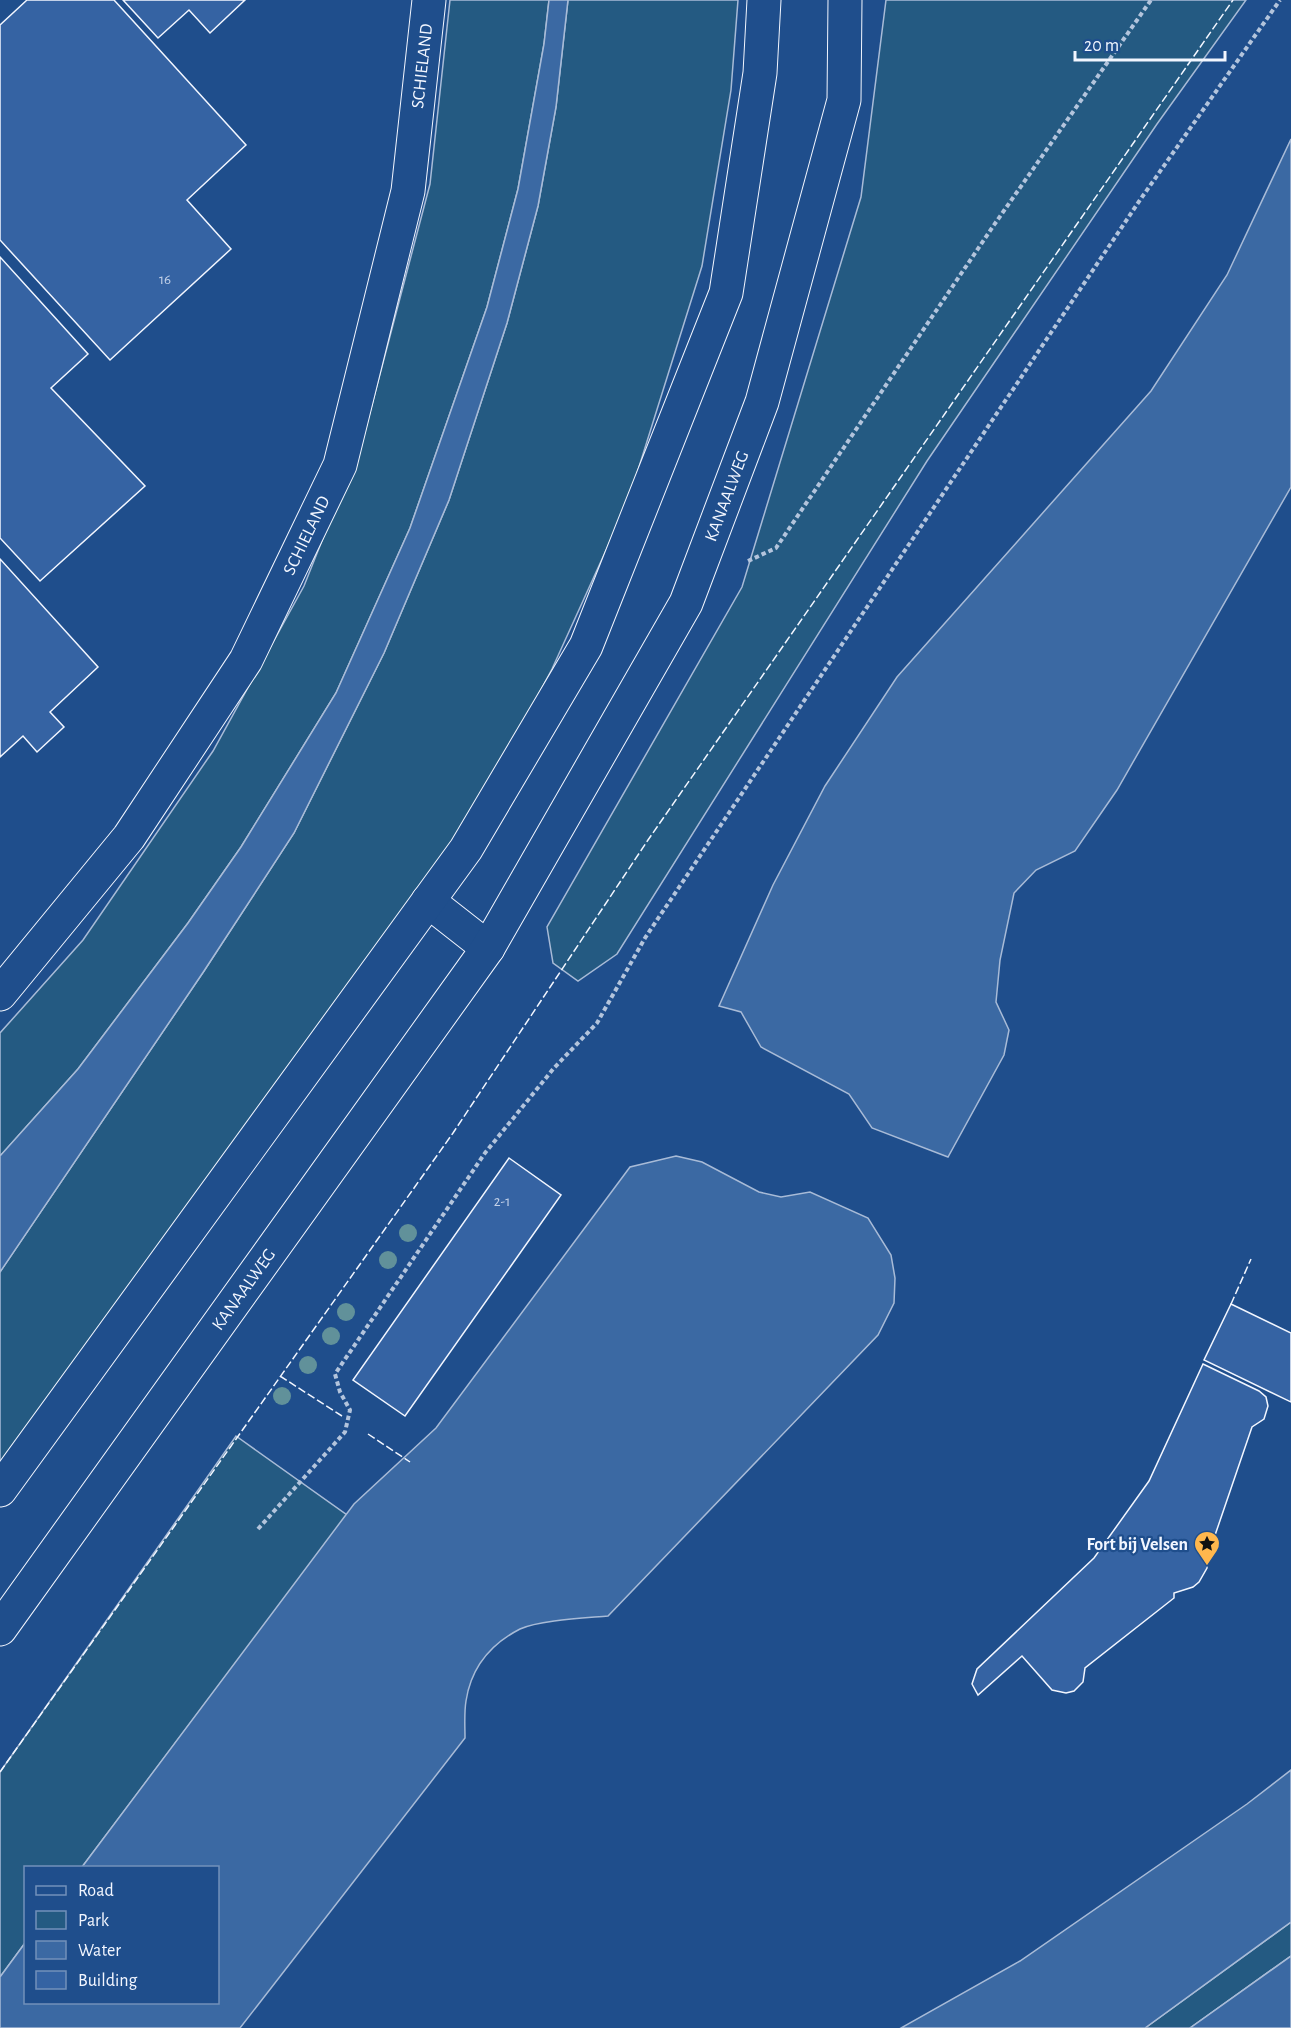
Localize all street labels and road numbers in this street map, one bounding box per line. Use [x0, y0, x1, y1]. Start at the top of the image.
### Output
street label: SCHIELAND [409, 23, 436, 110]
street label: KANAALWEG [702, 449, 753, 544]
street label: SCHIELAND [280, 493, 334, 578]
street label: KANAALWEG [209, 1246, 279, 1334]

